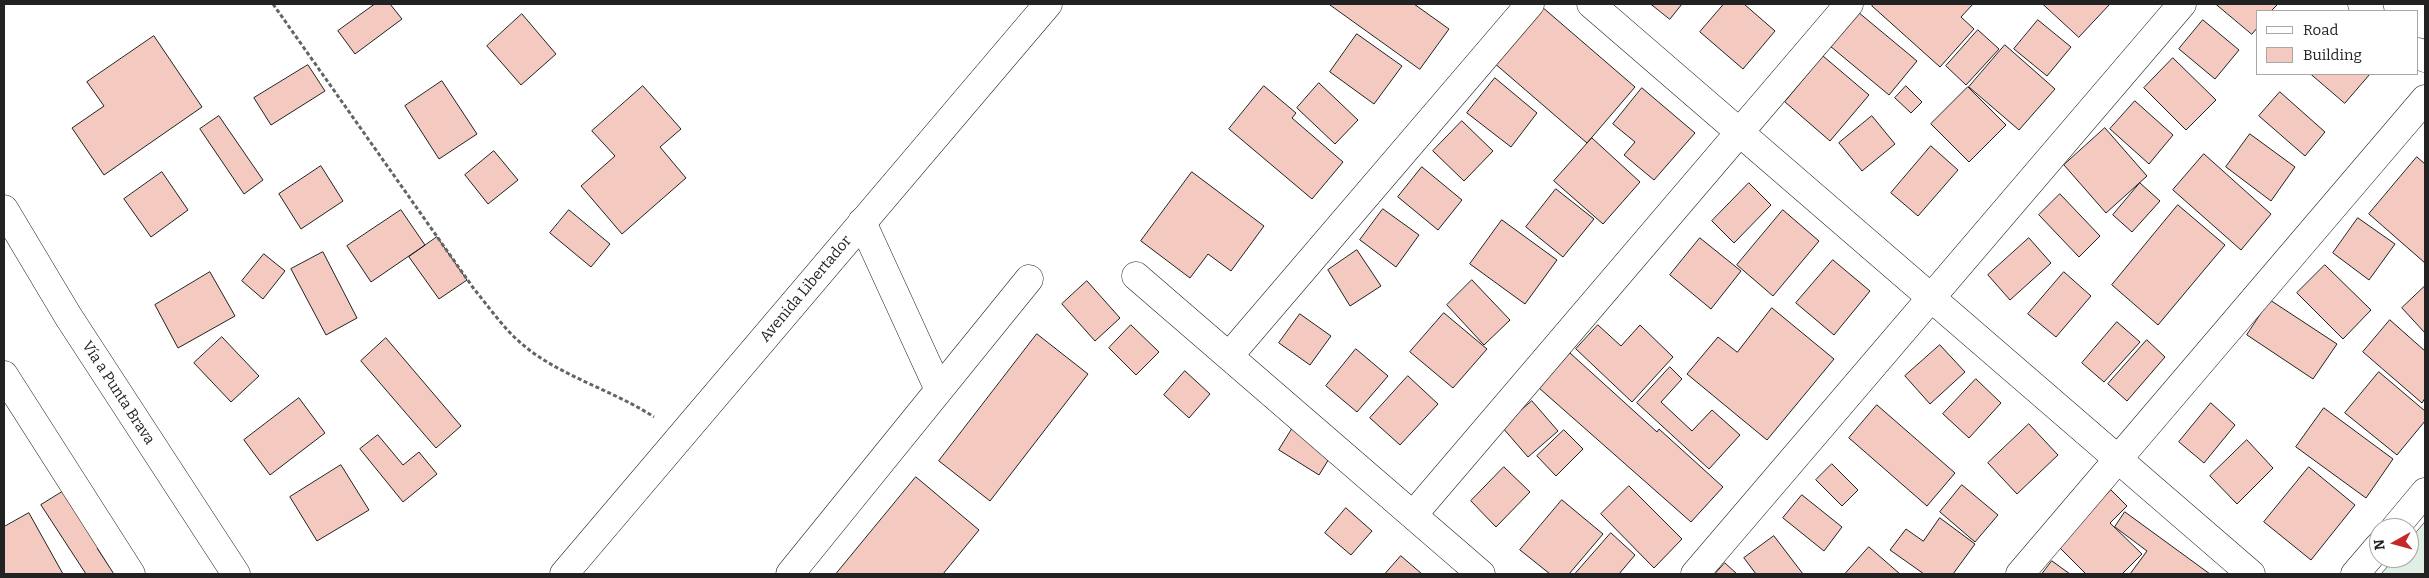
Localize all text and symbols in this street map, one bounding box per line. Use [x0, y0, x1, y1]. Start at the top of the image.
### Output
legend [2256, 10, 2419, 75]
text: Road [2303, 21, 2338, 39]
text: Building [2303, 46, 2362, 64]
street label: Avenida Libertador [756, 232, 856, 346]
street label: Vía a Punta Brava [78, 338, 158, 448]
north arrow [2369, 518, 2419, 568]
text: N [2371, 538, 2389, 551]

